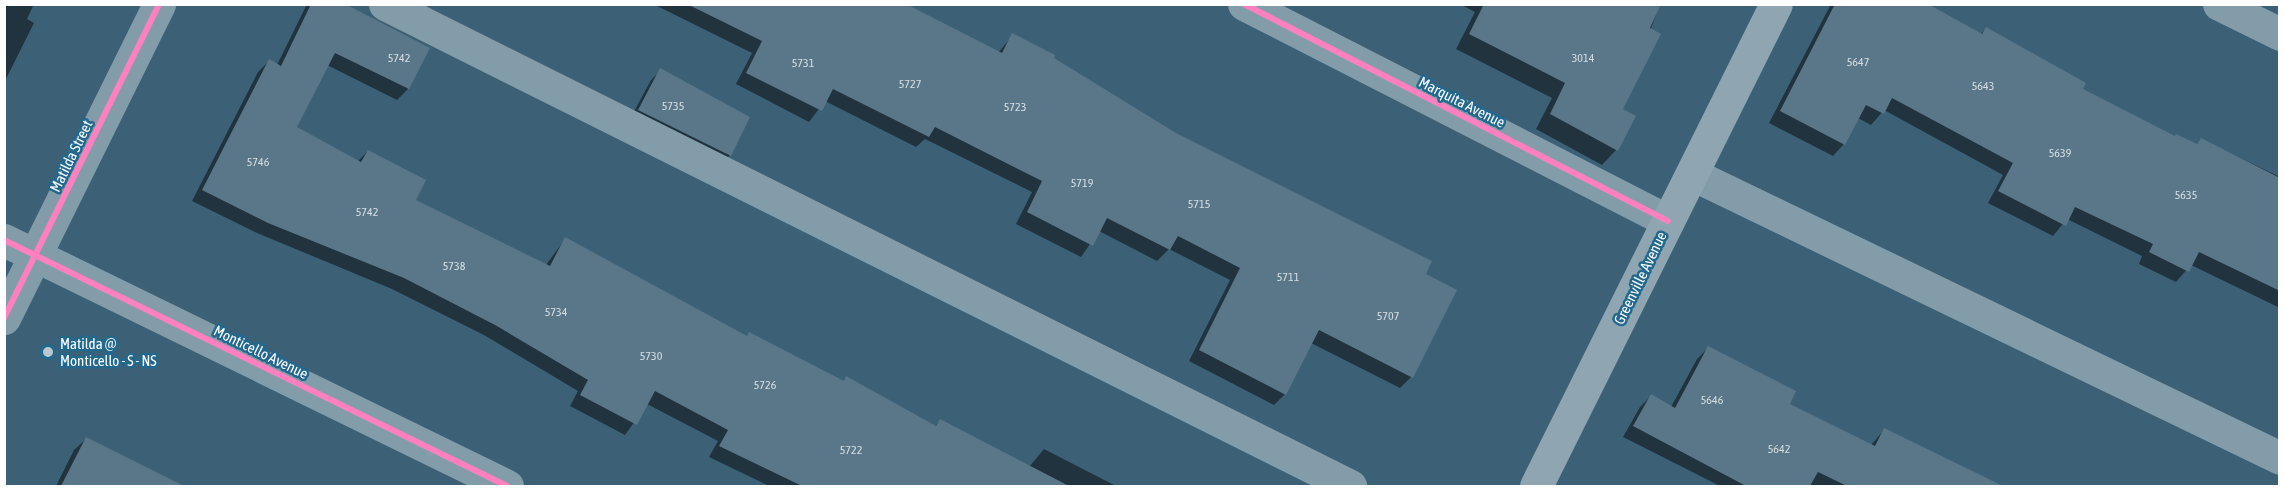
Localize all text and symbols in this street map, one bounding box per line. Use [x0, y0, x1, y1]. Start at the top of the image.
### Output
house number: 5742 [388, 52, 410, 66]
house number: 3014 [1572, 52, 1594, 66]
house number: 5647 [1847, 56, 1869, 70]
house number: 5731 [792, 57, 814, 71]
street label: Marquita Avenue [1416, 73, 1508, 131]
house number: 5727 [899, 78, 921, 92]
house number: 5643 [1972, 80, 1994, 94]
house number: 5735 [662, 100, 684, 114]
house number: 5723 [1004, 101, 1026, 115]
street label: Matilda Street [46, 117, 96, 195]
house number: 5639 [2049, 147, 2071, 161]
house number: 5746 [247, 156, 269, 170]
house number: 5719 [1071, 177, 1093, 191]
house number: 5635 [2175, 189, 2197, 203]
house number: 5715 [1188, 198, 1210, 212]
house number: 5742 [356, 206, 378, 220]
street label: Greenville Avenue [1610, 229, 1670, 327]
house number: 5738 [443, 260, 465, 274]
house number: 5711 [1277, 271, 1299, 285]
house number: 5734 [545, 306, 567, 320]
house number: 5707 [1377, 310, 1399, 324]
street label: Monticello Avenue [211, 321, 311, 383]
place label: Matilda @ Monticello - S - NS [60, 334, 157, 369]
marker: Matilda @ Monticello - S - NS [41, 345, 55, 359]
house number: 5730 [640, 350, 662, 364]
house number: 5726 [754, 379, 776, 393]
house number: 5646 [1701, 394, 1723, 408]
house number: 5642 [1768, 443, 1790, 457]
house number: 5722 [840, 444, 862, 458]

